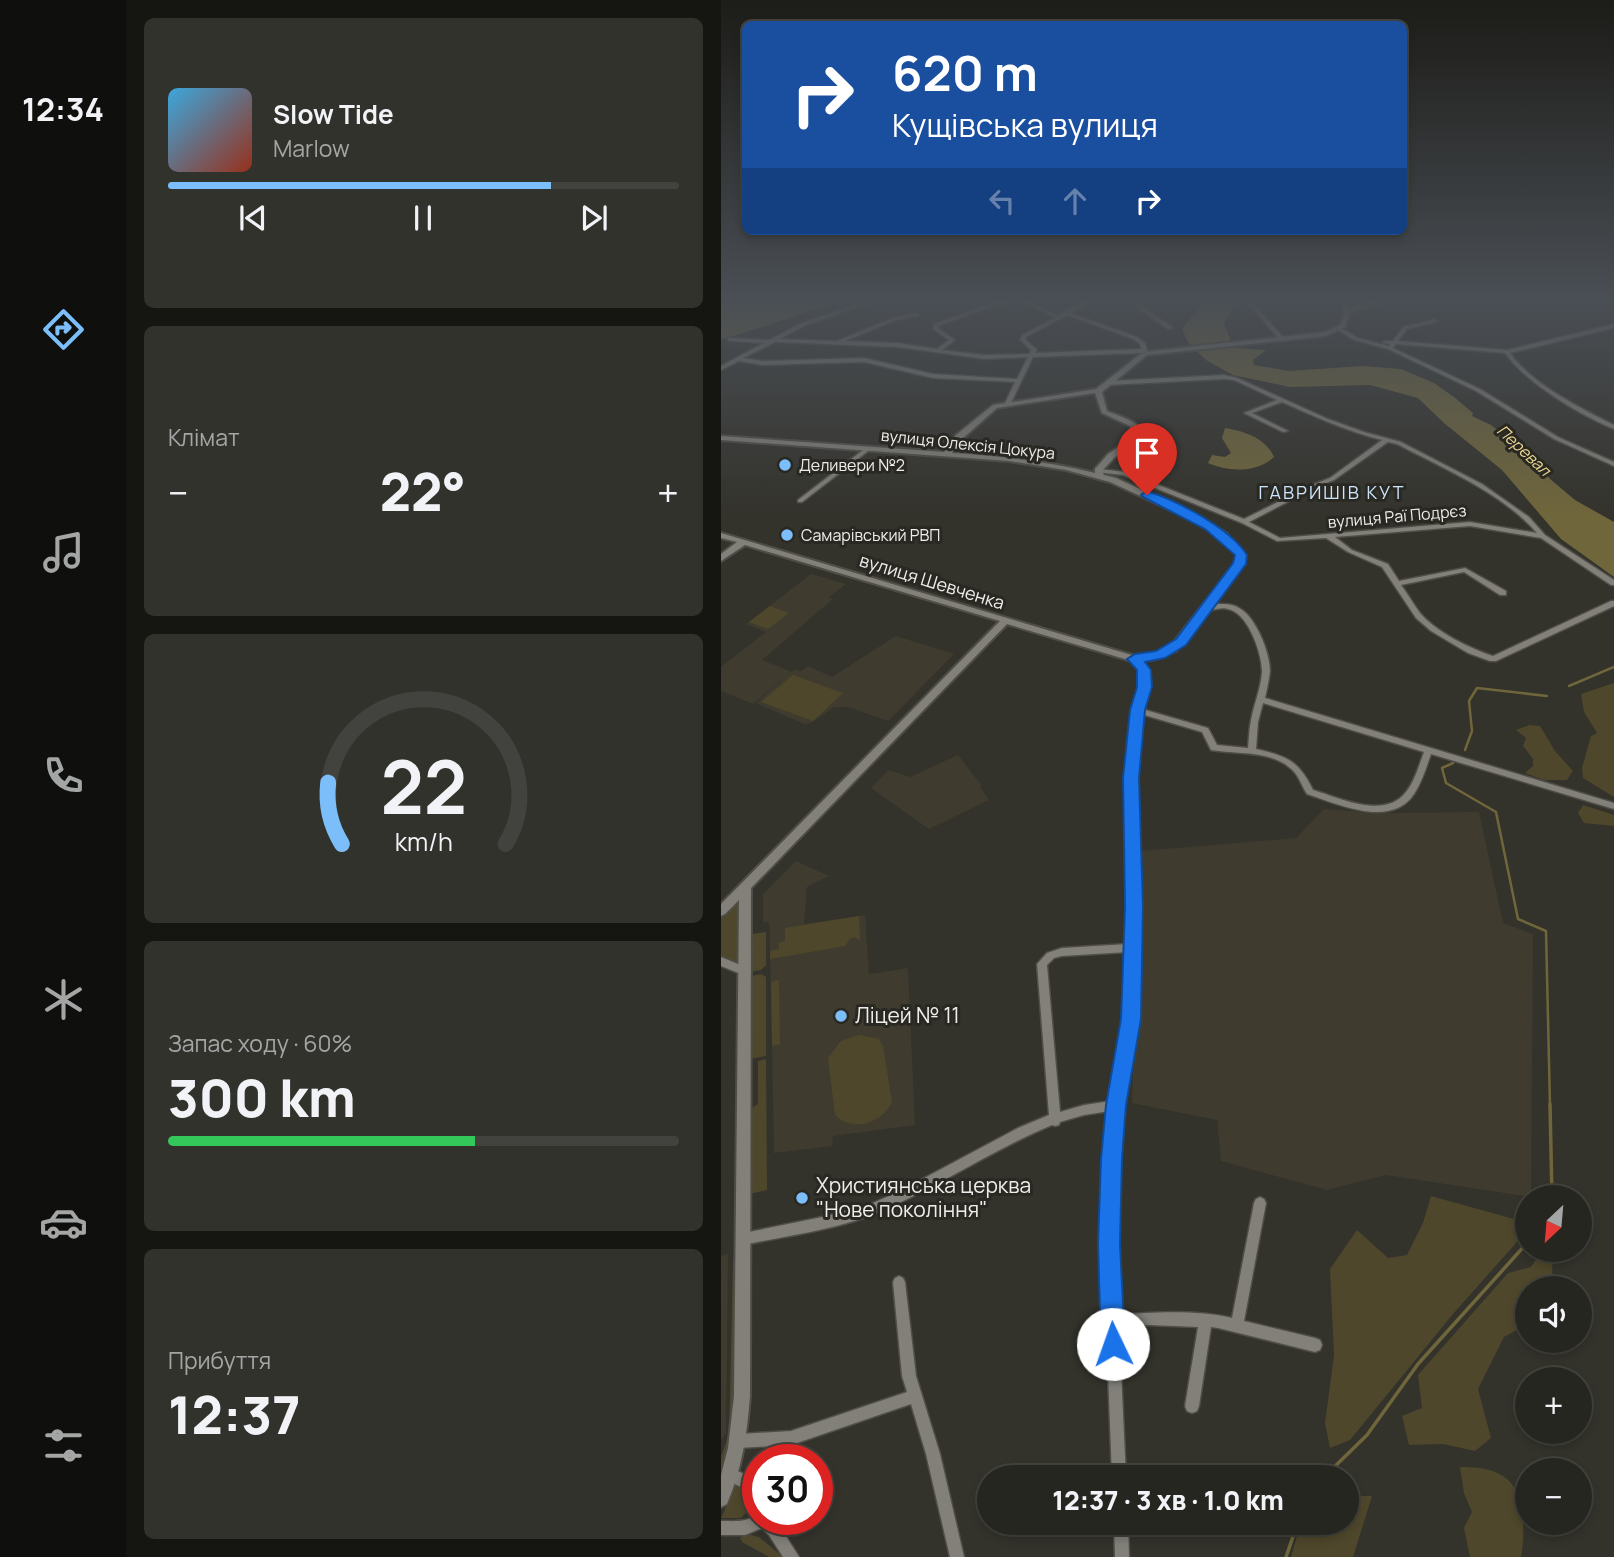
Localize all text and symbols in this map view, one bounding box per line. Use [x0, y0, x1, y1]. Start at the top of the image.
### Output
text: 620 m [892, 39, 1038, 106]
icon: right [777, 49, 868, 140]
text: 12:34 [22, 87, 104, 131]
text: Slow Tide [273, 96, 394, 132]
text: Кущівська вулиця [892, 103, 1158, 147]
text: Marlow [273, 132, 350, 164]
icon: left [983, 182, 1021, 220]
icon: ahead [1056, 182, 1094, 220]
icon: right [1129, 182, 1167, 220]
icon: previous [234, 199, 272, 237]
icon: pause [404, 199, 442, 237]
icon: next [575, 199, 613, 237]
icon: directions [39, 305, 88, 354]
water label: Перевал [1492, 419, 1557, 482]
text: Клімат [168, 421, 240, 453]
pin [1117, 423, 1177, 495]
street label: вулиця Олексія Цокура [880, 424, 1056, 464]
icon: arrive [1128, 434, 1166, 472]
place label: Деливери №2 [799, 454, 905, 476]
text: 22° [380, 456, 466, 527]
marker: Деливери №2 [777, 457, 793, 473]
text: − [168, 466, 189, 518]
text: + [657, 466, 679, 518]
district label: ГАВРИШІВ КУТ [1258, 480, 1406, 504]
street label: вулиця Раї Подрєз [1327, 499, 1467, 533]
place label: Самарівський РВП [801, 524, 940, 546]
marker: Самарівський РВП [779, 527, 795, 543]
icon: music [39, 528, 88, 577]
street label: вулиця Шевченка [857, 548, 1008, 615]
text: 22 [380, 737, 467, 837]
icon: phone [39, 751, 88, 800]
text: km/h [394, 824, 453, 859]
icon: climate [39, 975, 88, 1024]
place label: Ліцей № 11 [855, 1001, 960, 1029]
marker: Ліцей № 11 [833, 1008, 849, 1024]
text: Запас ходу · 60% [168, 1027, 352, 1059]
text: 300 km [168, 1062, 356, 1133]
place label: Християнська церква "Нове покоління" [816, 1171, 1031, 1223]
north arrow [1515, 1185, 1593, 1262]
map controls [1515, 1185, 1592, 1535]
marker: Християнська церква "Нове покоління" [794, 1190, 810, 1206]
icon: car [39, 1198, 88, 1247]
button: sound [1515, 1276, 1592, 1353]
position arrow [1076, 1307, 1150, 1381]
text: Прибуття [168, 1344, 271, 1376]
button: + [1515, 1367, 1592, 1444]
text: 12:37 [168, 1379, 301, 1450]
icon: filters [39, 1421, 88, 1470]
speed limit sign: 30 [742, 1444, 833, 1535]
button: − [1515, 1458, 1592, 1535]
text: 12:37 · 3 хв · 1.0 km [1052, 1482, 1284, 1518]

